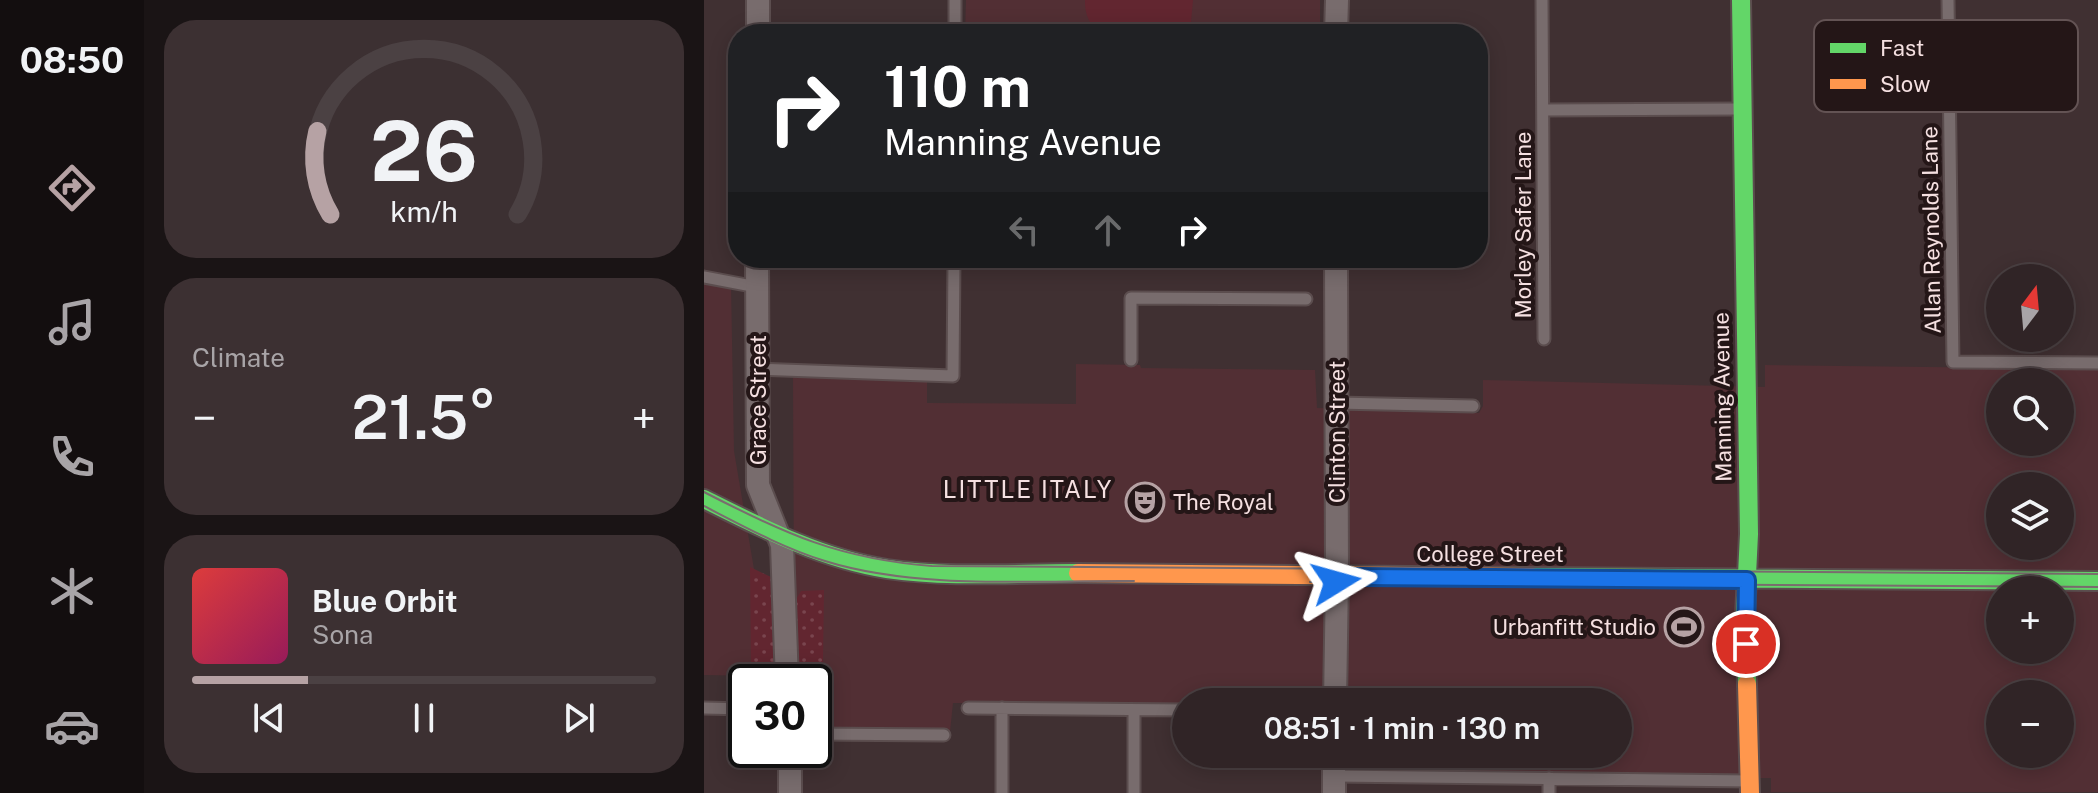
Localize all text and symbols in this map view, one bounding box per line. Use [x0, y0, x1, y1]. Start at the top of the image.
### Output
legend [1814, 20, 2078, 112]
text: Fast [1880, 35, 1924, 61]
text: 08:50 [20, 39, 124, 81]
text: 110 m [884, 54, 1031, 120]
icon: right [752, 56, 856, 160]
text: Slow [1880, 71, 1930, 97]
text: 26 [370, 101, 478, 199]
text: Manning Avenue [884, 121, 1162, 163]
street label: Allan Reynolds Lane [1916, 126, 1946, 334]
street label: Morley Safer Lane [1510, 132, 1536, 318]
icon: directions [44, 160, 100, 216]
text: km/h [390, 195, 458, 228]
icon: left [1002, 208, 1046, 252]
icon: ahead [1086, 208, 1130, 252]
icon: right [1170, 208, 1214, 252]
north arrow [1986, 264, 2074, 352]
map controls [1986, 264, 2074, 768]
icon: music [44, 294, 100, 350]
street label: Manning Avenue [1708, 312, 1736, 482]
street label: Grace Street [745, 335, 771, 465]
text: Climate [192, 342, 285, 373]
street label: Clinton Street [1324, 361, 1350, 503]
button: search [1986, 368, 2074, 456]
text: 21.5° [352, 382, 496, 453]
text: − [192, 392, 216, 444]
text: + [632, 392, 656, 444]
icon: phone [44, 429, 100, 485]
button: layers [1986, 472, 2074, 560]
district label: LITTLE ITALY [943, 475, 1113, 503]
theatre icon: The Royal [1124, 481, 1166, 523]
place label: The Royal [1173, 489, 1274, 515]
position arrow [1294, 540, 1378, 624]
street label: College Street [1416, 541, 1564, 567]
icon: climate [44, 563, 100, 619]
button: + [1986, 576, 2074, 664]
text: Blue Orbit [312, 583, 458, 619]
sports icon: Urbanfitt Studio [1663, 606, 1705, 648]
pin [1712, 610, 1780, 678]
place label: Urbanfitt Studio [1492, 614, 1656, 640]
text: Sona [312, 619, 373, 650]
icon: arrive [1724, 622, 1768, 666]
speed limit sign: 30 [728, 664, 832, 768]
button: − [1986, 680, 2074, 768]
icon: previous [247, 696, 291, 740]
icon: pause [402, 696, 446, 740]
icon: next [557, 696, 601, 740]
icon: car [44, 698, 100, 754]
text: 08:51 · 1 min · 130 m [1264, 710, 1540, 746]

